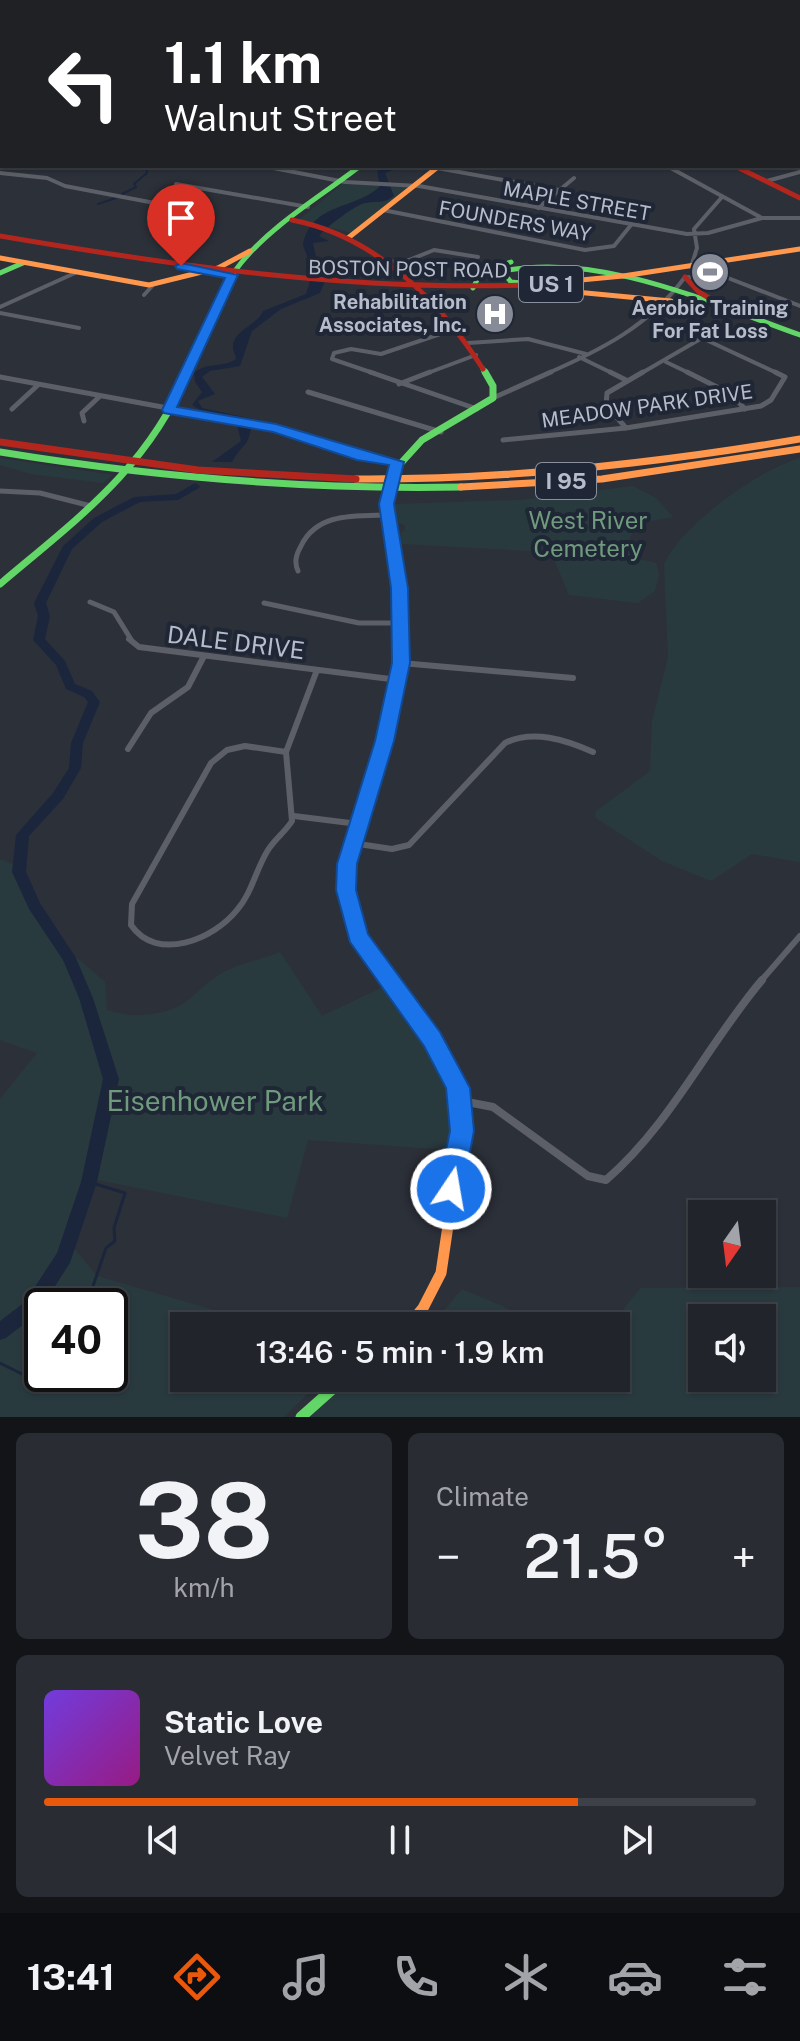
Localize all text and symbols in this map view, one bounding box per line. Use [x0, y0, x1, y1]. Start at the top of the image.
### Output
text: 1.1 km [164, 30, 322, 96]
icon: left [32, 32, 136, 136]
text: Walnut Street [164, 97, 397, 139]
street label: MAPLE STREET [502, 176, 653, 226]
pin [147, 184, 215, 266]
icon: arrive [159, 196, 203, 240]
street label: FOUNDERS WAY [437, 196, 593, 246]
sports icon: Aerobic Training For Fat Loss [689, 251, 731, 293]
street label: BOSTON POST ROAD [308, 255, 508, 283]
road number: US 1 [519, 266, 583, 302]
place label: Rehabilitation Associates, Inc. [319, 290, 467, 337]
hospital icon: Rehabilitation Associates, Inc. [474, 293, 516, 335]
place label: Aerobic Training For Fat Loss [632, 296, 789, 343]
street label: MEADOW PARK DRIVE [540, 379, 754, 433]
road number: I 95 [536, 463, 596, 499]
park label: West River Cemetery [528, 506, 648, 562]
street label: DALE DRIVE [166, 620, 306, 664]
park label: Eisenhower Park [107, 1084, 323, 1117]
position arrow [409, 1147, 493, 1231]
north arrow [688, 1200, 776, 1288]
map controls [688, 1200, 776, 1392]
speed limit sign: 40 [24, 1288, 128, 1392]
button: sound [688, 1304, 776, 1392]
text: 13:46 · 5 min · 1.9 km [255, 1334, 545, 1370]
text: 38 [135, 1459, 273, 1581]
text: Climate [436, 1481, 529, 1512]
text: 21.5° [524, 1521, 668, 1592]
text: − [436, 1531, 460, 1583]
text: + [732, 1531, 756, 1583]
text: km/h [173, 1572, 235, 1603]
text: Static Love [164, 1704, 323, 1740]
text: Velvet Ray [164, 1740, 291, 1771]
icon: previous [141, 1818, 185, 1862]
icon: pause [378, 1818, 422, 1862]
icon: next [615, 1818, 659, 1862]
icon: directions [169, 1949, 225, 2005]
icon: music [278, 1949, 334, 2005]
icon: phone [388, 1949, 444, 2005]
icon: climate [498, 1949, 554, 2005]
icon: car [607, 1949, 663, 2005]
icon: filters [717, 1949, 773, 2005]
text: 13:41 [27, 1956, 115, 1998]

